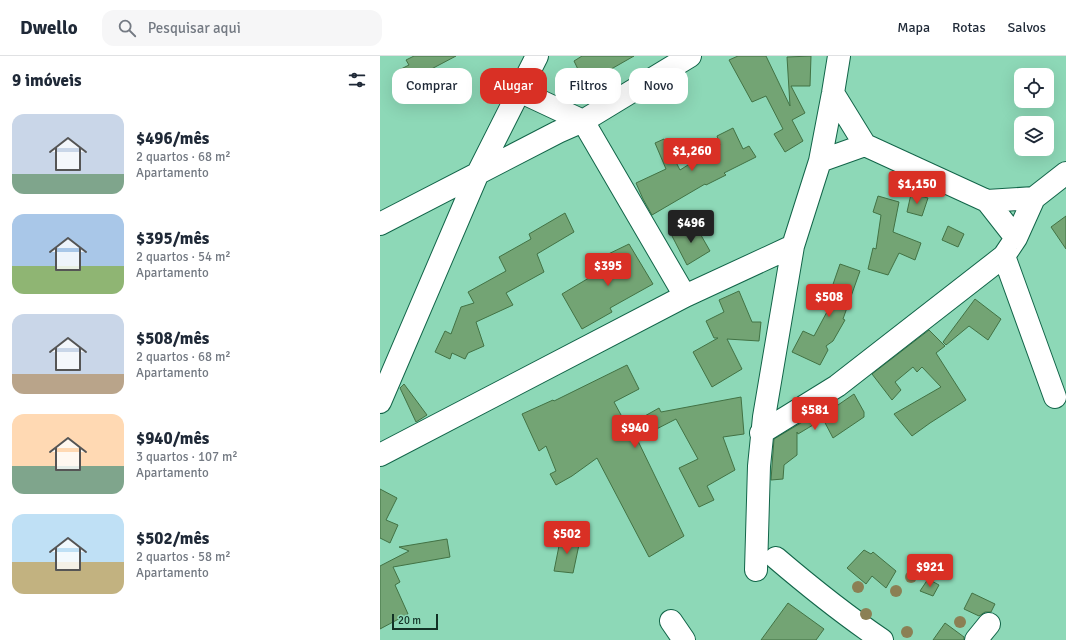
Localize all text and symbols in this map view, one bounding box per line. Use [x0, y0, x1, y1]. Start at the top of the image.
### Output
search box [102, 10, 382, 46]
text: Dwello [20, 16, 78, 40]
icon: search [116, 17, 138, 39]
text: Pesquisar aqui [148, 19, 241, 37]
text: Mapa [897, 19, 930, 36]
text: Rotas [952, 19, 986, 36]
text: Salvos [1008, 19, 1046, 36]
chip: Comprar [392, 68, 472, 104]
chip: Alugar [480, 68, 547, 104]
chip: Filtros [555, 68, 621, 104]
chip: Novo [629, 68, 688, 104]
map controls [1014, 68, 1054, 156]
button: locate [1014, 68, 1054, 108]
icon: filters [346, 69, 368, 91]
text: 9 imóveis [12, 70, 82, 91]
button: layers [1014, 116, 1054, 156]
text: $496/mês [136, 128, 209, 149]
icon: home [44, 130, 92, 178]
pin: $1,260 [659, 138, 725, 172]
text: $1,260 [673, 143, 711, 159]
text: 2 quartos · 68 m² [136, 149, 231, 165]
text: Apartamento [136, 165, 209, 181]
pin: $1,150 [884, 171, 950, 205]
text: $1,150 [898, 176, 936, 192]
pin: $496 [667, 210, 715, 244]
text: $496 [677, 215, 705, 231]
text: $395/mês [136, 228, 209, 249]
icon: home [44, 230, 92, 278]
text: 2 quartos · 54 m² [136, 249, 231, 265]
pin: $395 [584, 253, 632, 287]
text: $395 [594, 258, 622, 274]
text: Apartamento [136, 265, 209, 281]
pin: $508 [805, 284, 853, 318]
text: $508 [815, 289, 843, 305]
text: $508/mês [136, 328, 209, 349]
icon: home [44, 330, 92, 378]
text: 2 quartos · 68 m² [136, 349, 231, 365]
text: Apartamento [136, 365, 209, 381]
pin: $581 [791, 397, 839, 431]
text: $581 [801, 402, 829, 418]
pin: $940 [611, 415, 659, 449]
text: $940 [621, 420, 649, 436]
text: $940/mês [136, 428, 209, 449]
icon: home [44, 430, 92, 478]
text: 3 quartos · 107 m² [136, 449, 238, 465]
text: Apartamento [136, 465, 209, 481]
pin: $502 [543, 521, 591, 555]
text: $502 [553, 526, 581, 542]
text: $502/mês [136, 528, 209, 549]
icon: home [44, 530, 92, 578]
text: 2 quartos · 58 m² [136, 549, 231, 565]
pin: $921 [906, 554, 954, 588]
text: $921 [916, 559, 944, 575]
text: Apartamento [136, 565, 209, 581]
scale bar [392, 612, 438, 631]
text: 20 m [398, 614, 421, 627]

